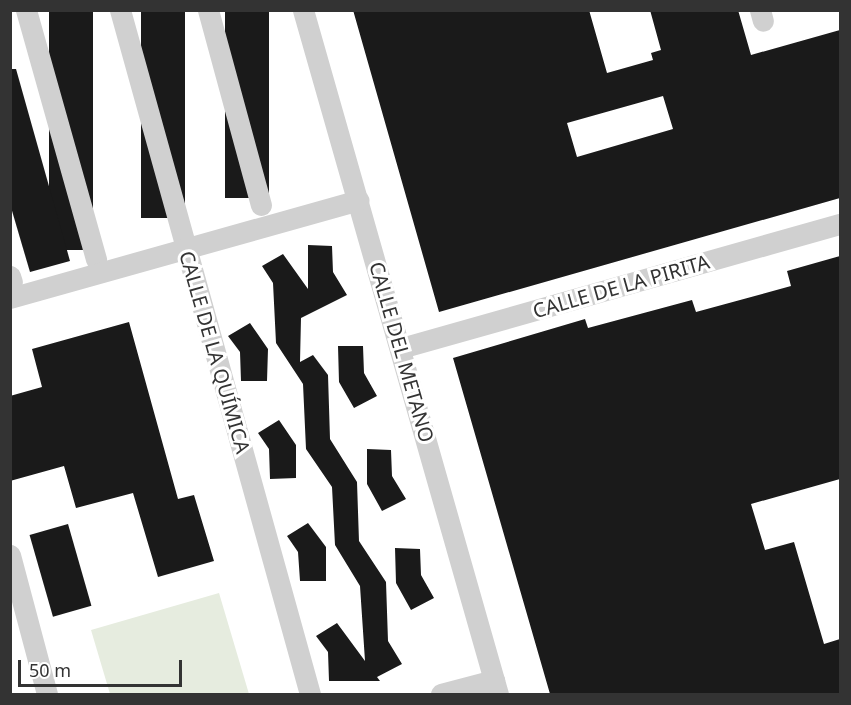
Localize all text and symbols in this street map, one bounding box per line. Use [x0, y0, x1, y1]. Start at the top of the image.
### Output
street label: CALLE DE LA QUÍMICA [175, 248, 255, 456]
street label: CALLE DE LA PIRITA [530, 249, 712, 323]
street label: CALLE DEL METANO [365, 259, 439, 445]
scale bar [21, 648, 184, 686]
text: 50 m [29, 658, 71, 682]

